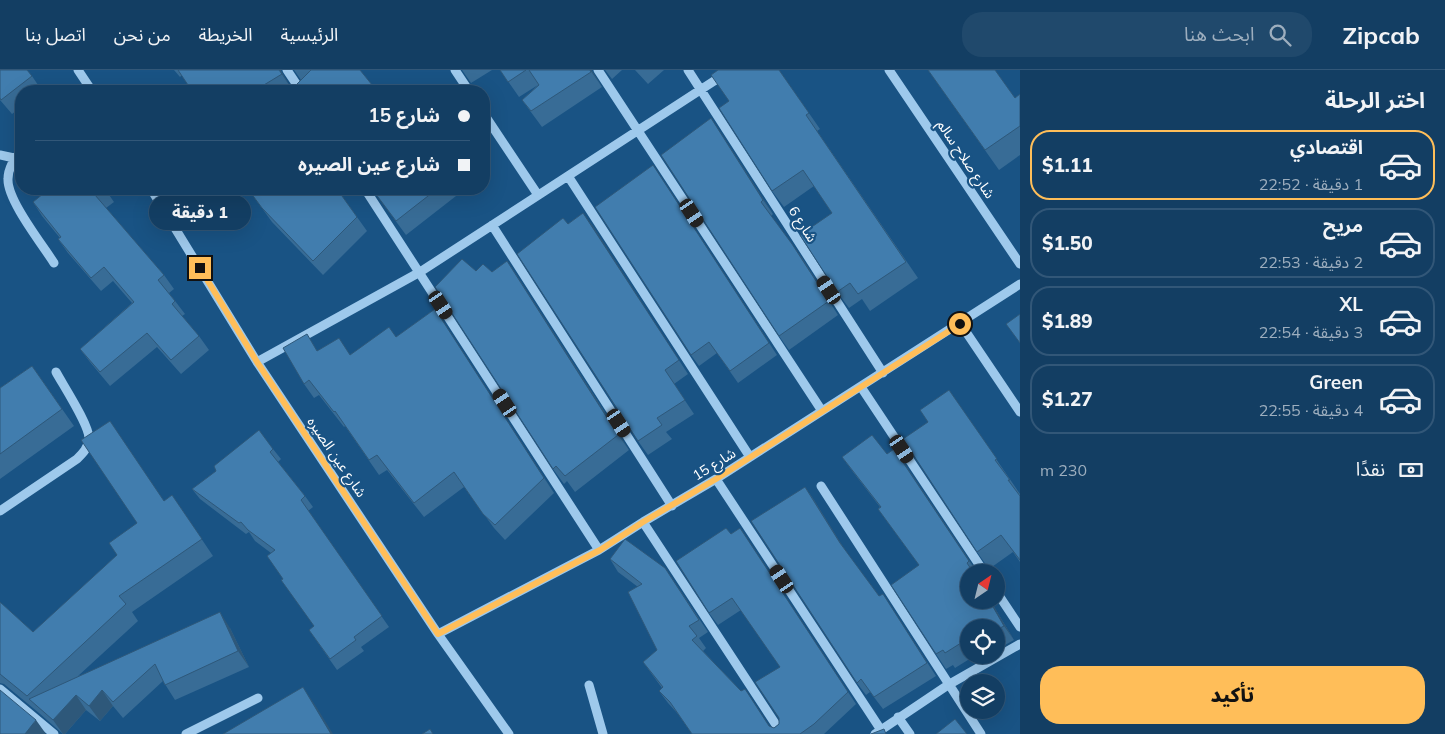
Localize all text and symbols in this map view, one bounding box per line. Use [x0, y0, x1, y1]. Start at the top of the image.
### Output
search box [962, 12, 1312, 57]
text: Zipcab [1342, 20, 1420, 50]
icon: search [1266, 21, 1294, 49]
text: ابحث هنا [1184, 22, 1254, 46]
text: اتصل بنا [25, 23, 86, 46]
text: من نحن [114, 23, 171, 46]
text: الخريطة [199, 23, 253, 46]
text: الرئيسية [281, 23, 338, 46]
text: اختر الرحلة [1325, 86, 1425, 114]
text: شارع 15 [368, 103, 440, 127]
street label: شارع صلاح سالم [931, 116, 999, 203]
text: اقتصادي [1290, 135, 1363, 159]
icon: car [1378, 143, 1423, 188]
text: شارع عين الصيره [298, 152, 440, 176]
text: $1.11 [1042, 153, 1093, 177]
text: 1 دقيقة · 22:52 [1259, 174, 1363, 194]
callout: 1 دقيقة [149, 196, 251, 230]
car [677, 196, 706, 230]
text: 1 دقيقة [172, 202, 228, 222]
street label: شارع 6 [783, 203, 821, 247]
text: مريح [1323, 213, 1363, 237]
icon: car [1378, 221, 1423, 266]
text: $1.50 [1042, 231, 1093, 255]
text: 2 دقيقة · 22:53 [1259, 252, 1363, 272]
route end [189, 257, 211, 279]
car [814, 273, 843, 307]
car [426, 288, 455, 322]
text: XL [1340, 292, 1363, 316]
icon: car [1378, 299, 1423, 344]
text: $1.89 [1042, 309, 1093, 333]
route start [949, 313, 971, 335]
text: 3 دقيقة · 22:54 [1259, 322, 1363, 342]
text: Green [1309, 370, 1363, 394]
icon: car [1378, 377, 1423, 422]
car [490, 386, 519, 420]
text: $1.27 [1042, 387, 1093, 411]
text: 4 دقيقة · 22:55 [1259, 400, 1363, 420]
car [604, 406, 633, 440]
street label: شارع عين الصيره [302, 413, 371, 502]
car [887, 432, 916, 466]
street label: شارع 15 [689, 444, 740, 486]
icon: cash [1397, 456, 1425, 484]
text: نقدًا [1356, 457, 1385, 481]
text: 230 m [1040, 460, 1087, 480]
car [767, 562, 796, 596]
north arrow [960, 564, 1005, 609]
map controls [960, 564, 1005, 719]
button: locate [960, 619, 1005, 664]
button: تأكيد [1040, 666, 1425, 724]
button: layers [960, 674, 1005, 719]

